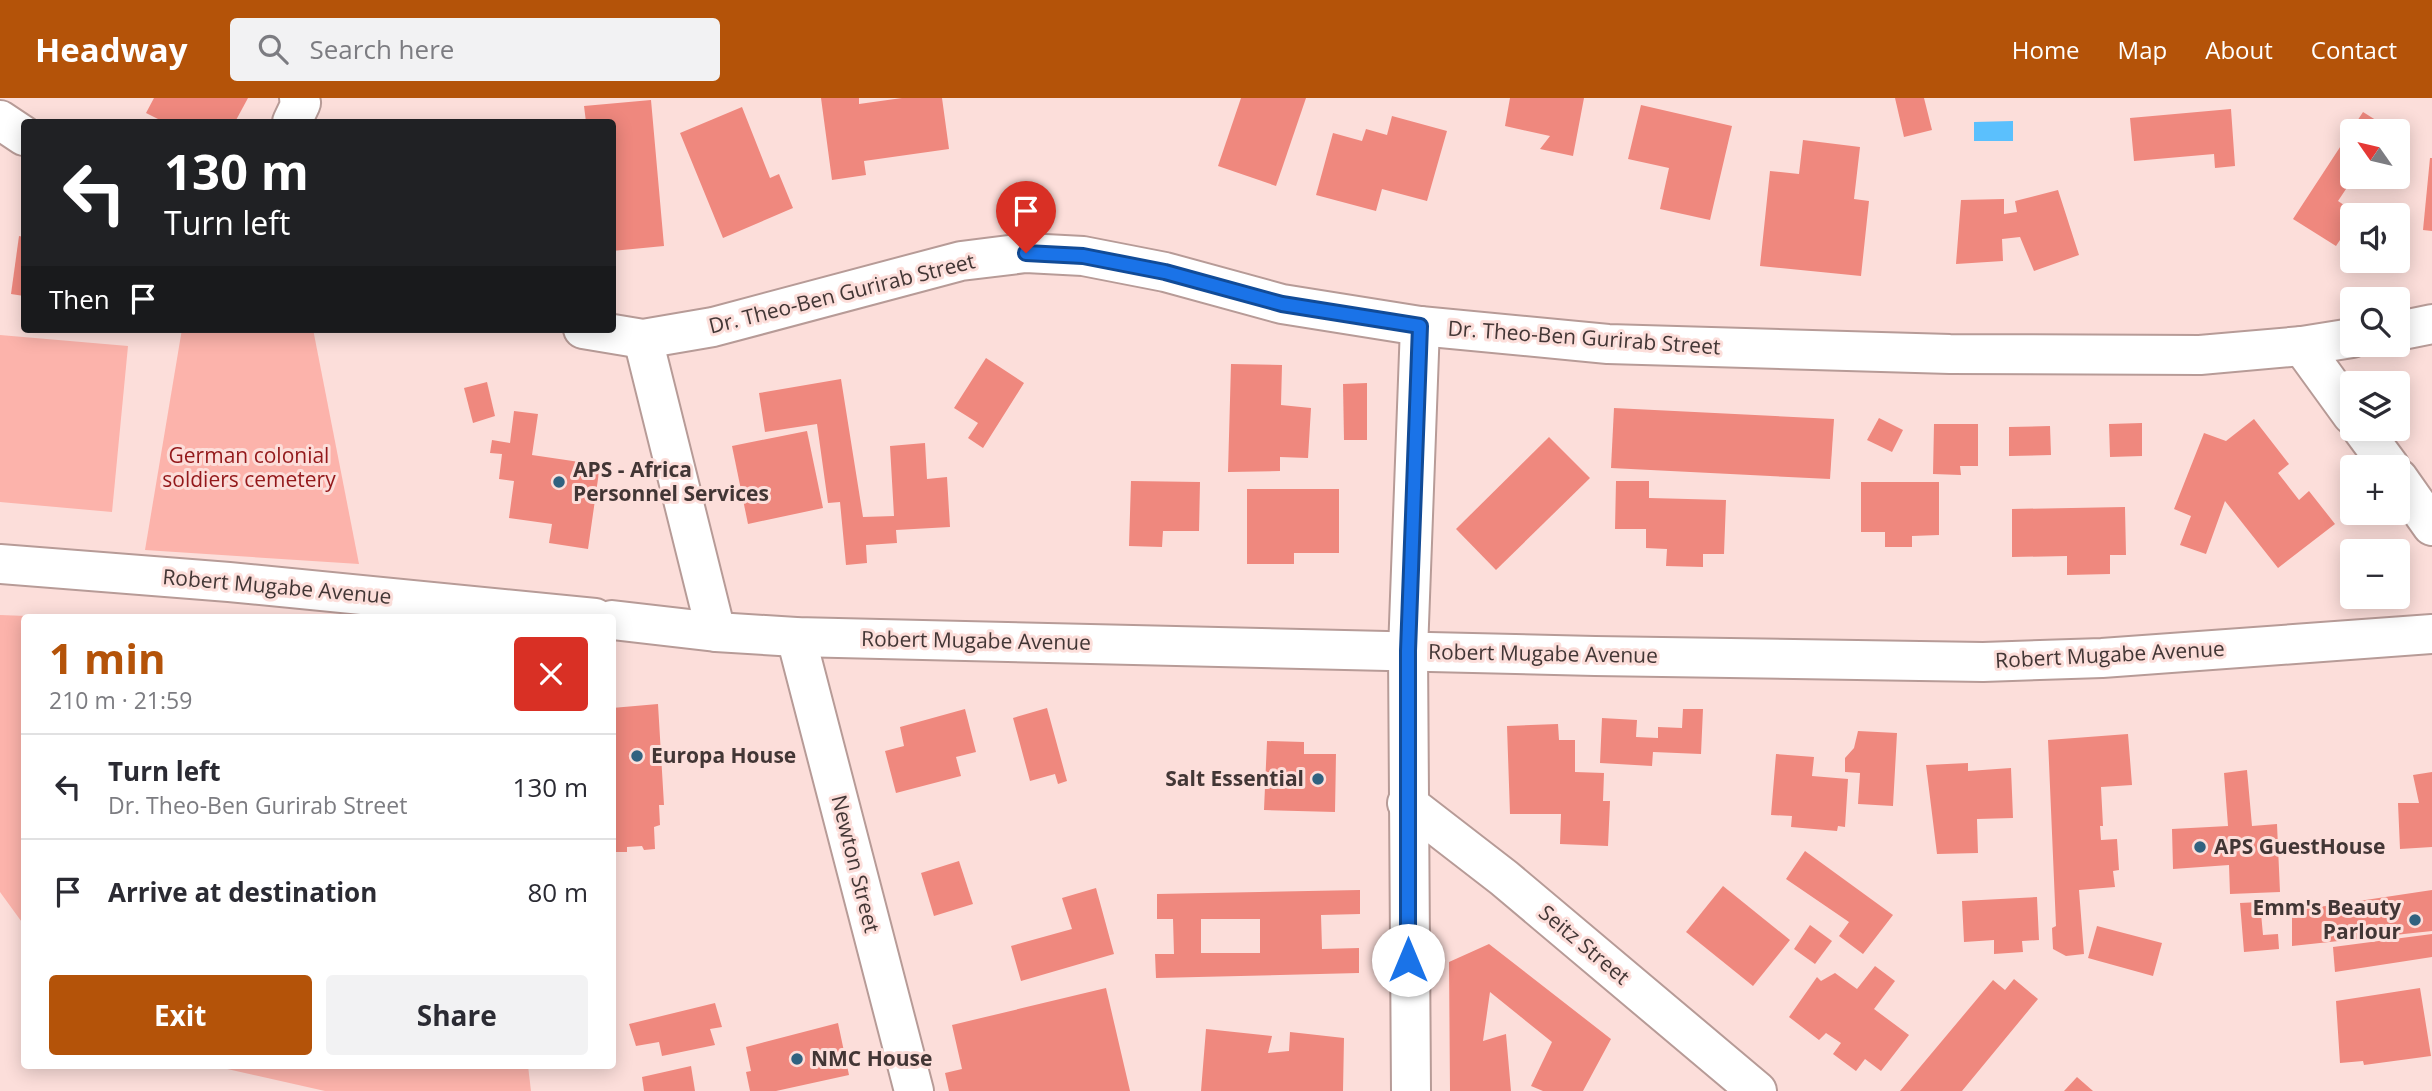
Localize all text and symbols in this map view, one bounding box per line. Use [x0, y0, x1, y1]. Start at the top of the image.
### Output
search box [230, 18, 720, 81]
text: Headway [35, 27, 188, 72]
icon: search [254, 30, 292, 68]
text: Search here [310, 31, 454, 67]
text: Home [2012, 33, 2080, 66]
text: Map [2118, 33, 2167, 66]
text: About [2205, 33, 2273, 66]
text: Contact [2311, 33, 2397, 66]
north arrow [2340, 119, 2410, 189]
map controls [2340, 119, 2410, 609]
text: 130 m [164, 138, 309, 204]
icon: left [49, 147, 140, 238]
pin [996, 181, 1056, 253]
icon: arrive [1007, 192, 1045, 230]
text: Turn left [164, 201, 290, 244]
button: sound [2340, 203, 2410, 273]
street label: Dr. Theo-Ben Gurirab Street [706, 246, 978, 340]
icon: arrive [124, 280, 162, 318]
text: Then [49, 281, 110, 317]
button: search [2340, 287, 2410, 357]
street label: Dr. Theo-Ben Gurirab Street [1447, 314, 1721, 361]
button: layers [2340, 371, 2410, 441]
park label: German colonial soldiers cemetery [162, 441, 336, 493]
place label: APS - Africa Personnel Services [573, 455, 769, 507]
button: + [2340, 455, 2410, 525]
marker: APS - Africa Personnel Services [551, 474, 567, 490]
button: − [2340, 539, 2410, 609]
street label: Robert Mugabe Avenue [161, 562, 393, 610]
street label: Robert Mugabe Avenue [861, 624, 1091, 656]
text: 1 min [49, 629, 166, 686]
street label: Robert Mugabe Avenue [1994, 634, 2225, 674]
button: close [514, 637, 588, 711]
street label: Robert Mugabe Avenue [1428, 637, 1658, 669]
text: 210 m · 21:59 [49, 684, 192, 716]
place label: Europa House [651, 741, 796, 769]
marker: Europa House [629, 748, 645, 764]
text: Turn left [108, 753, 220, 789]
place label: Salt Essential [1165, 764, 1304, 792]
icon: left [49, 768, 87, 806]
text: 130 m [513, 769, 588, 805]
marker: Salt Essential [1310, 771, 1326, 787]
text: Dr. Theo-Ben Gurirab Street [108, 789, 407, 821]
street label: Newton Street [825, 792, 887, 936]
place label: APS GuestHouse [2214, 832, 2385, 860]
marker: APS GuestHouse [2192, 839, 2208, 855]
icon: arrive [49, 873, 87, 911]
text: Arrive at destination [108, 874, 377, 910]
text: 80 m [527, 874, 588, 910]
place label: Emm's Beauty Parlour [2252, 893, 2401, 945]
street label: Seitz Street [1533, 898, 1636, 990]
marker: Emm's Beauty Parlour [2407, 912, 2423, 928]
position arrow [1371, 923, 1445, 997]
button: Exit [49, 975, 312, 1055]
button: Share [326, 975, 588, 1055]
place label: NMC House [811, 1044, 932, 1072]
marker: NMC House [789, 1051, 805, 1067]

